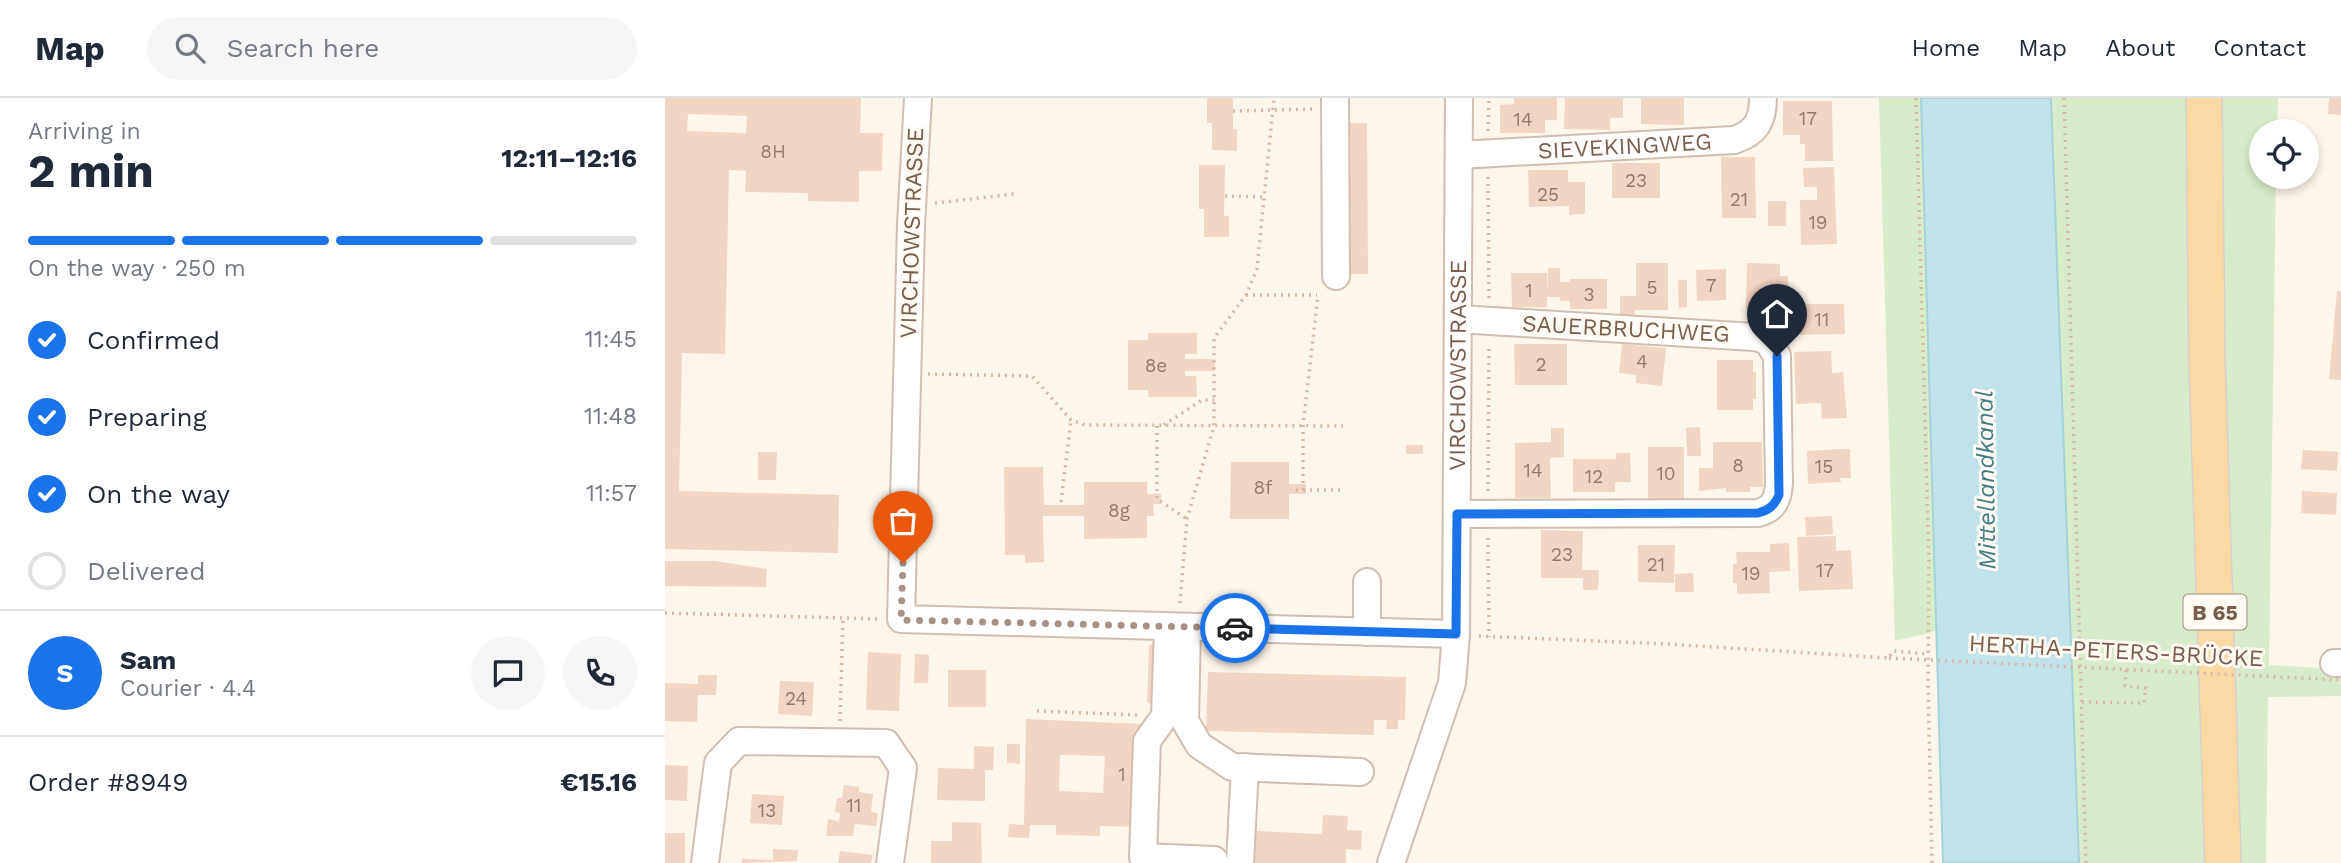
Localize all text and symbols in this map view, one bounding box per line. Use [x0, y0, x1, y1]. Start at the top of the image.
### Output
search box [147, 17, 637, 80]
text: Map [35, 29, 105, 68]
icon: search [171, 29, 209, 67]
text: Search here [227, 33, 379, 63]
text: Home [1912, 34, 1980, 62]
text: Map [2018, 34, 2067, 62]
text: About [2105, 34, 2175, 62]
text: Contact [2213, 34, 2306, 62]
house number: 17 [1799, 107, 1817, 130]
house number: 14 [1513, 108, 1533, 131]
text: Arriving in [28, 118, 141, 145]
map controls [2249, 119, 2319, 189]
button: locate [2249, 119, 2319, 189]
street label: VIRCHOWSTRASSE [895, 127, 929, 339]
street label: SIEVEKINGWEG [1537, 128, 1712, 164]
house number: 8H [760, 140, 786, 163]
text: 12:11–12:16 [501, 143, 637, 173]
text: 2 min [28, 144, 154, 198]
house number: 23 [1625, 169, 1647, 192]
house number: 25 [1537, 183, 1559, 206]
house number: 21 [1730, 188, 1748, 211]
house number: 19 [1808, 211, 1828, 234]
text: On the way · 250 m [28, 255, 246, 282]
street label: VIRCHOWSTRASSE [1443, 260, 1472, 471]
house number: 7 [1706, 274, 1716, 297]
house number: 5 [1646, 276, 1658, 299]
house number: 1 [1525, 279, 1533, 302]
house number: 3 [1583, 283, 1595, 306]
pin [1747, 284, 1807, 356]
icon: home [1758, 295, 1796, 333]
house number: 11 [1815, 308, 1829, 331]
street label: SAUERBRUCHWEG [1522, 310, 1730, 348]
icon: check [28, 321, 66, 359]
text: Confirmed [87, 325, 220, 355]
text: 11:45 [585, 326, 637, 353]
house number: 4 [1636, 350, 1648, 373]
house number: 2 [1535, 353, 1547, 376]
house number: 8e [1145, 354, 1167, 377]
water label: Mittellandkanal [1970, 390, 2002, 570]
icon: check [28, 398, 66, 436]
text: Preparing [87, 402, 207, 432]
text: 11:48 [584, 403, 637, 430]
house number: 8 [1732, 454, 1744, 477]
house number: 15 [1815, 455, 1833, 478]
house number: 14 [1523, 459, 1543, 482]
house number: 10 [1656, 462, 1676, 485]
house number: 12 [1585, 465, 1603, 488]
icon: check [28, 475, 66, 513]
house number: 8f [1253, 476, 1273, 499]
text: On the way [87, 479, 230, 509]
text: 11:57 [586, 480, 637, 507]
pin [873, 491, 933, 563]
house number: 8g [1108, 499, 1131, 522]
icon: bag [884, 502, 922, 540]
house number: 23 [1551, 543, 1573, 566]
house number: 21 [1647, 553, 1665, 576]
text: Delivered [87, 556, 206, 586]
house number: 17 [1816, 559, 1834, 582]
house number: 19 [1741, 562, 1761, 585]
courier [1200, 593, 1270, 663]
road number: B 65 [2183, 594, 2247, 630]
icon: car [1216, 609, 1254, 647]
street label: HERTHA-PETERS-BRÜCKE [1968, 630, 2264, 672]
button: chat [471, 636, 545, 710]
button: phone [563, 636, 637, 710]
text: Sam [120, 645, 176, 675]
text: S [57, 658, 73, 688]
text: Courier · 4.4 [120, 675, 256, 702]
house number: 24 [785, 687, 807, 710]
house number: 1 [1118, 763, 1126, 786]
text: Order #8949 [28, 767, 188, 797]
text: €15.16 [560, 767, 637, 797]
house number: 11 [847, 794, 861, 817]
house number: 13 [758, 799, 776, 822]

